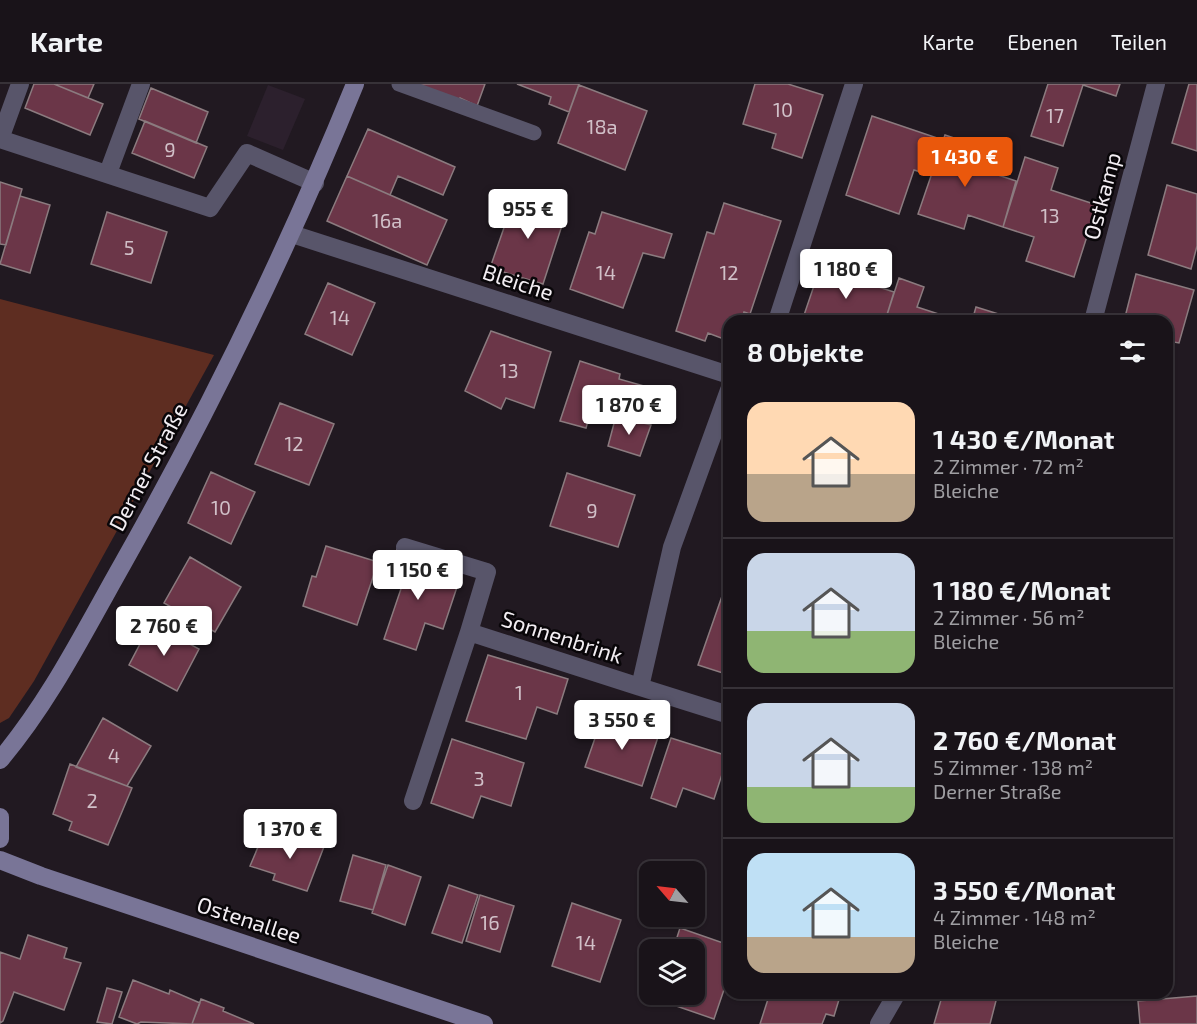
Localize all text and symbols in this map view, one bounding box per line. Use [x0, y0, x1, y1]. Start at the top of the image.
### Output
text: Karte [30, 24, 103, 58]
text: Karte [923, 29, 974, 54]
text: Ebenen [1007, 29, 1078, 54]
text: Teilen [1111, 29, 1167, 54]
house number: 10 [773, 97, 793, 121]
house number: 17 [1046, 103, 1064, 127]
house number: 18a [586, 114, 618, 138]
house number: 9 [164, 137, 176, 161]
pin: 1 430 € [910, 137, 1020, 188]
text: 1 430 € [932, 144, 998, 168]
street label: Ostkamp [1077, 149, 1125, 242]
pin: 955 € [486, 189, 570, 240]
text: 955 € [502, 196, 554, 220]
house number: 13 [1040, 203, 1060, 227]
house number: 16a [372, 208, 402, 232]
house number: 5 [124, 235, 134, 259]
pin: 1 180 € [791, 249, 901, 300]
text: 1 180 € [814, 256, 878, 280]
street label: Bleiche [480, 257, 557, 305]
house number: 14 [596, 260, 616, 284]
house number: 12 [719, 260, 739, 284]
house number: 14 [330, 305, 350, 329]
icon: filters [1116, 335, 1149, 368]
text: 8 Objekte [747, 336, 864, 367]
house number: 13 [499, 358, 519, 382]
pin: 1 870 € [574, 385, 684, 436]
text: 1 870 € [596, 392, 662, 416]
street label: Derner Straße [102, 398, 192, 535]
text: 1 430 €/Monat [933, 423, 1114, 454]
icon: home [795, 426, 867, 498]
house number: 12 [284, 431, 304, 455]
text: 2 Zimmer · 72 m² [933, 454, 1084, 478]
text: Bleiche [933, 478, 999, 502]
house number: 10 [211, 495, 231, 519]
house number: 9 [586, 498, 598, 522]
pin: 1 150 € [363, 550, 473, 601]
text: 1 150 € [387, 557, 449, 581]
text: 1 180 €/Monat [933, 574, 1111, 605]
icon: home [795, 577, 867, 649]
street label: Sonnenbrink [498, 604, 626, 668]
text: 2 Zimmer · 56 m² [933, 605, 1084, 629]
pin: 2 760 € [109, 606, 219, 657]
text: 2 760 € [130, 613, 198, 637]
text: Bleiche [933, 629, 999, 653]
house number: 1 [515, 680, 523, 704]
pin: 3 550 € [567, 700, 677, 751]
text: 3 550 € [588, 707, 656, 731]
text: 2 760 €/Monat [933, 724, 1116, 755]
icon: home [795, 727, 867, 799]
house number: 4 [108, 743, 120, 767]
text: 5 Zimmer · 138 m² [933, 755, 1093, 779]
house number: 3 [473, 766, 485, 790]
text: Derner Straße [933, 779, 1061, 803]
house number: 2 [86, 788, 98, 812]
pin: 1 370 € [235, 809, 345, 860]
text: 1 370 € [258, 816, 322, 840]
north arrow [639, 861, 705, 927]
map controls [639, 861, 705, 1005]
text: 3 550 €/Monat [933, 874, 1115, 905]
icon: home [795, 877, 867, 949]
street label: Ostenallee [194, 890, 305, 948]
text: 4 Zimmer · 148 m² [933, 905, 1096, 929]
house number: 16 [480, 910, 500, 934]
text: Bleiche [933, 929, 999, 953]
house number: 14 [576, 930, 596, 954]
button: layers [639, 939, 705, 1005]

